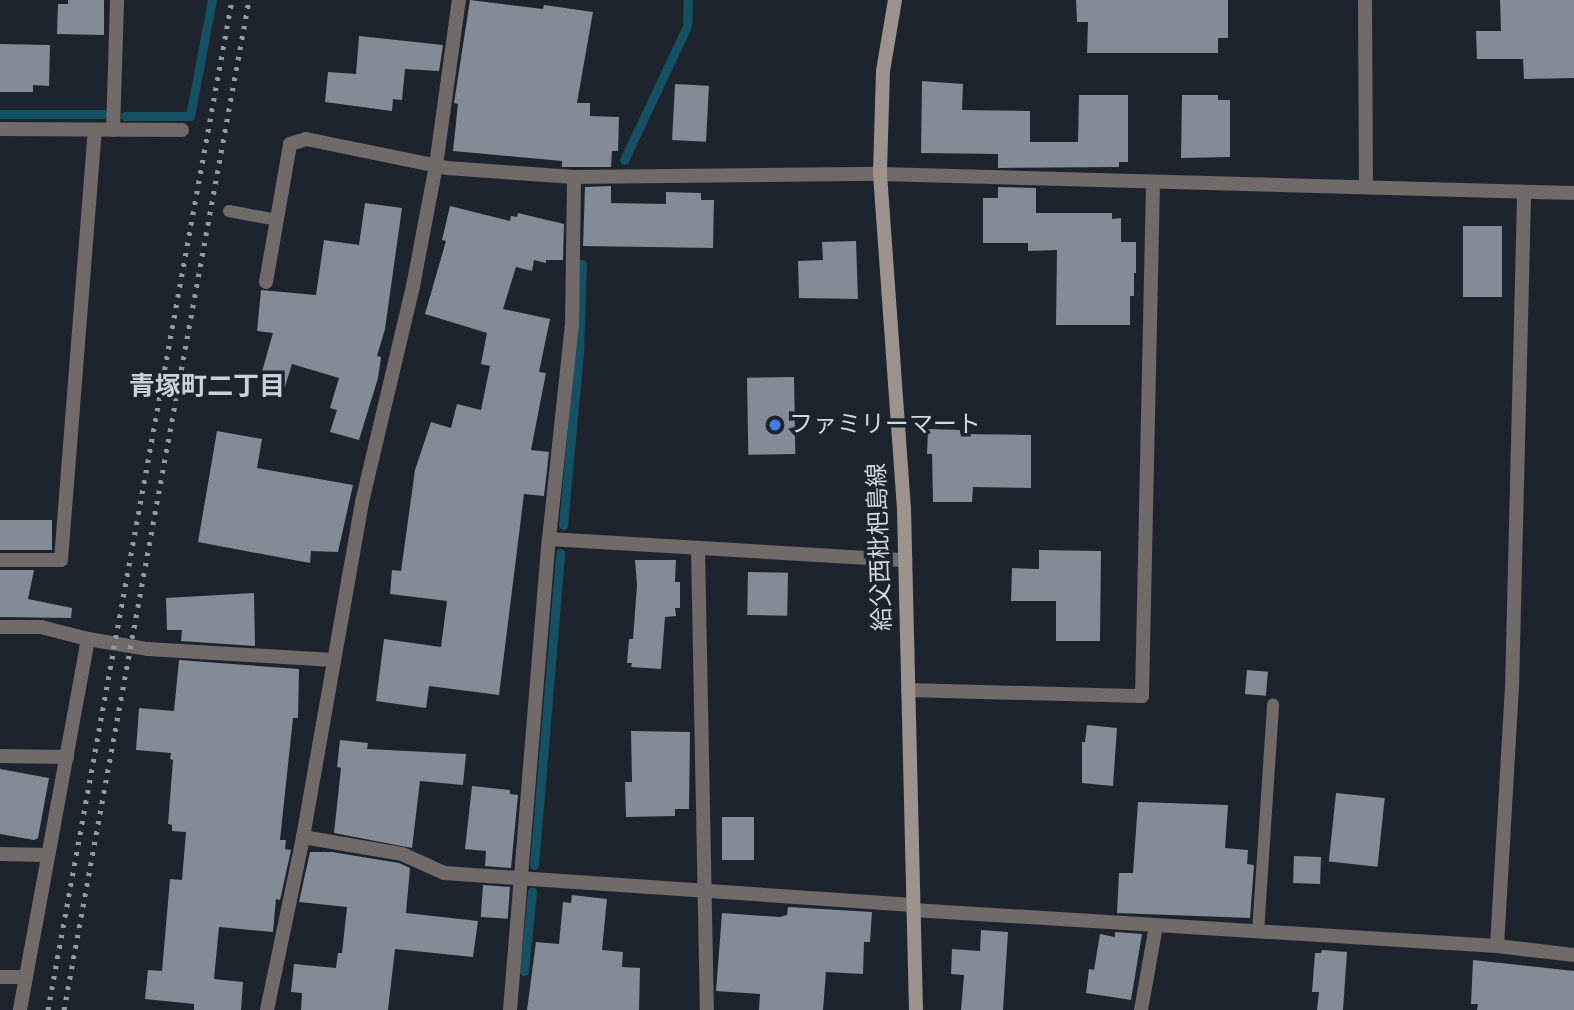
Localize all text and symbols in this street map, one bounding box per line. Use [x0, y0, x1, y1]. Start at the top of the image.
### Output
district label: 青塚町二丁目 [129, 372, 285, 404]
place label: ファミリーマート [789, 411, 981, 439]
marker: ファミリーマート [767, 417, 783, 433]
street label: 給父西枇杷島線 [863, 463, 897, 631]

